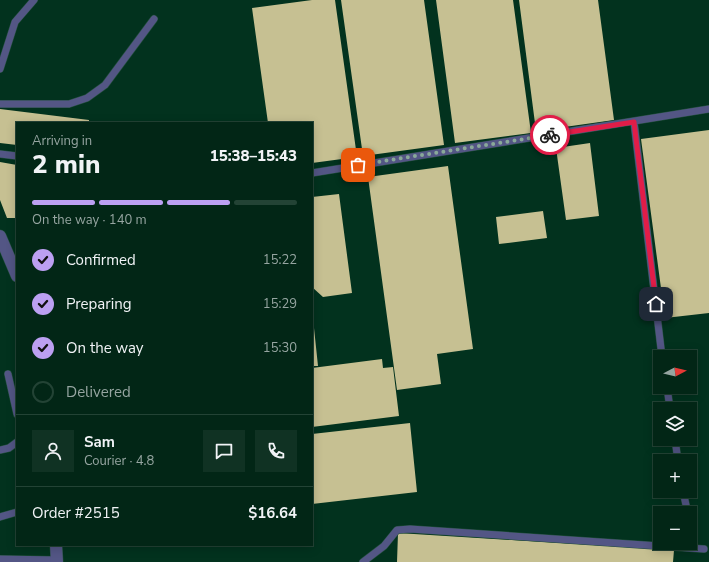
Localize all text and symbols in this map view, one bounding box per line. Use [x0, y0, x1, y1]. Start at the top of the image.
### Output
courier [530, 115, 570, 155]
icon: bike [539, 124, 561, 146]
text: Arriving in [32, 132, 92, 150]
text: 15:38–15:43 [210, 146, 297, 166]
text: 2 min [32, 147, 100, 182]
pin [341, 148, 375, 182]
icon: bag [347, 154, 369, 176]
text: On the way · 140 m [32, 211, 147, 229]
icon: check [32, 249, 54, 271]
text: Confirmed [66, 250, 136, 270]
text: 15:22 [263, 251, 297, 269]
pin [639, 287, 673, 321]
icon: check [32, 293, 54, 315]
icon: home [645, 293, 667, 315]
text: Preparing [66, 294, 131, 314]
text: 15:29 [263, 295, 297, 313]
icon: check [32, 337, 54, 359]
text: On the way [66, 338, 144, 358]
text: 15:30 [263, 339, 297, 357]
north arrow [653, 350, 697, 394]
map controls [653, 350, 697, 550]
text: Delivered [66, 382, 131, 402]
button: layers [653, 402, 697, 446]
button: person [32, 430, 74, 472]
button: chat [203, 430, 245, 472]
button: phone [255, 430, 297, 472]
text: Sam [84, 432, 115, 452]
text: Courier · 4.8 [84, 452, 154, 470]
button: + [653, 454, 697, 498]
text: Order #2515 [32, 503, 120, 523]
text: $16.64 [248, 503, 297, 523]
button: − [653, 506, 697, 550]

